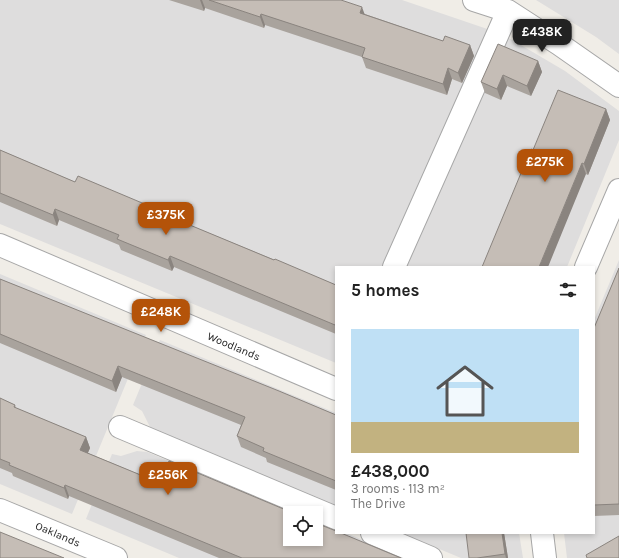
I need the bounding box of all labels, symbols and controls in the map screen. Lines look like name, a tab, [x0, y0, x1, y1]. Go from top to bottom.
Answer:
pin: £438K	[514, 19, 570, 53]
text: £438K	[522, 24, 562, 39]
pin: £275K	[517, 149, 573, 183]
text: £275K	[526, 154, 564, 169]
pin: £375K	[138, 202, 194, 236]
text: £375K	[147, 207, 185, 222]
icon: filters	[557, 279, 579, 301]
text: 5 homes	[351, 280, 420, 300]
pin: £248K	[133, 299, 189, 333]
text: £248K	[141, 304, 181, 319]
street label: Woodlands	[205, 330, 262, 363]
icon: home	[429, 355, 501, 427]
text: £438,000	[351, 461, 429, 481]
pin: £256K	[140, 462, 196, 496]
text: £256K	[148, 467, 188, 482]
text: 3 rooms · 113 m²	[351, 481, 445, 496]
text: The Drive	[351, 496, 405, 511]
map controls	[283, 506, 323, 546]
button: locate	[283, 506, 323, 546]
street label: Oaklands	[33, 519, 82, 550]

